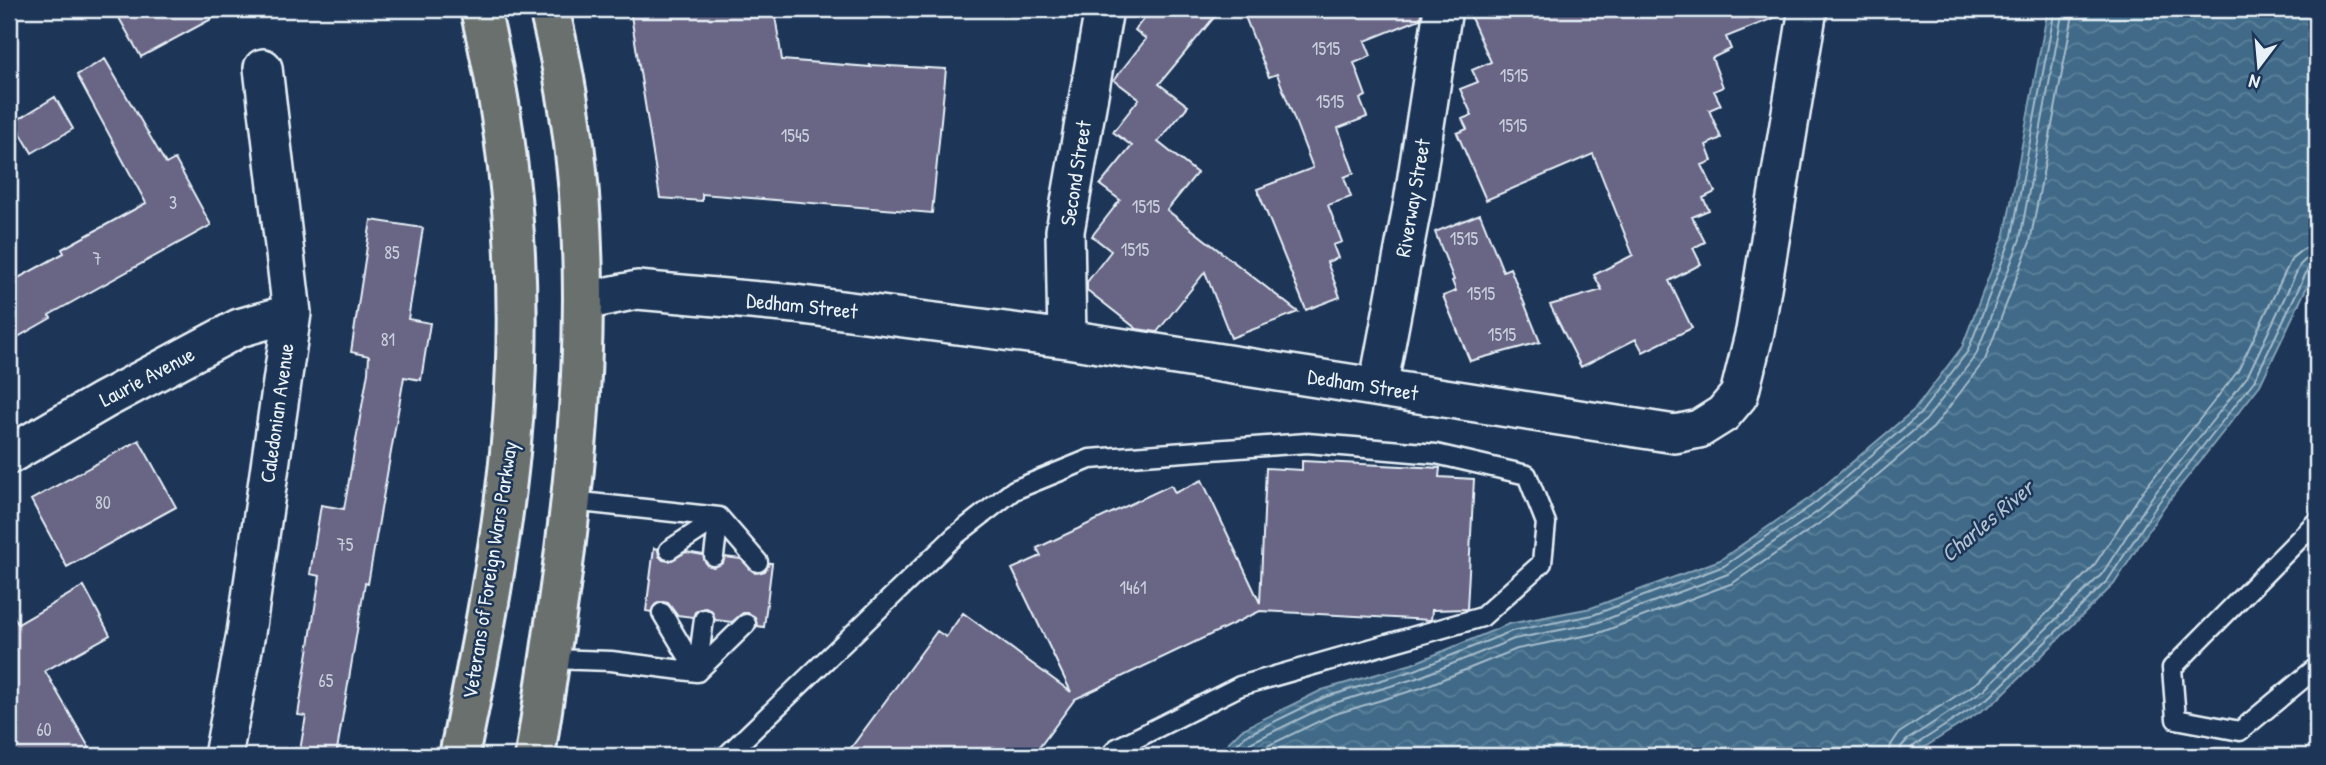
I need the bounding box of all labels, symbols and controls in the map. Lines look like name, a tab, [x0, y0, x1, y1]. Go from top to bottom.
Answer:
north arrow	[2224, 32, 2294, 102]
house number: 1515	[1312, 36, 1341, 61]
house number: 1515	[1500, 63, 1529, 88]
text: N	[2246, 68, 2263, 96]
house number: 1515	[1316, 89, 1345, 114]
house number: 1515	[1499, 113, 1528, 138]
street label: Second Street	[1053, 118, 1098, 228]
house number: 1545	[781, 123, 810, 148]
street label: Riverway Street	[1388, 136, 1437, 259]
house number: 3	[169, 190, 177, 215]
house number: 1515	[1132, 194, 1161, 219]
house number: 1515	[1450, 226, 1479, 251]
house number: 1515	[1121, 237, 1150, 262]
house number: 85	[384, 240, 400, 265]
house number: 7	[93, 246, 102, 271]
house number: 1515	[1467, 281, 1496, 306]
street label: Dedham Street	[745, 285, 860, 326]
house number: 1515	[1488, 322, 1517, 347]
house number: 81	[381, 327, 395, 352]
street label: Laurie Avenue	[94, 339, 199, 414]
street label: Caledonian Avenue	[252, 341, 301, 484]
street label: Dedham Street	[1306, 361, 1421, 408]
street label: Veterans of Foreign Wars Parkway	[455, 439, 524, 701]
water label: Charles River	[1934, 471, 2042, 569]
house number: 80	[95, 490, 111, 515]
house number: 75	[337, 532, 354, 557]
house number: 1461	[1120, 575, 1147, 600]
house number: 65	[319, 668, 334, 693]
house number: 60	[36, 717, 52, 742]

